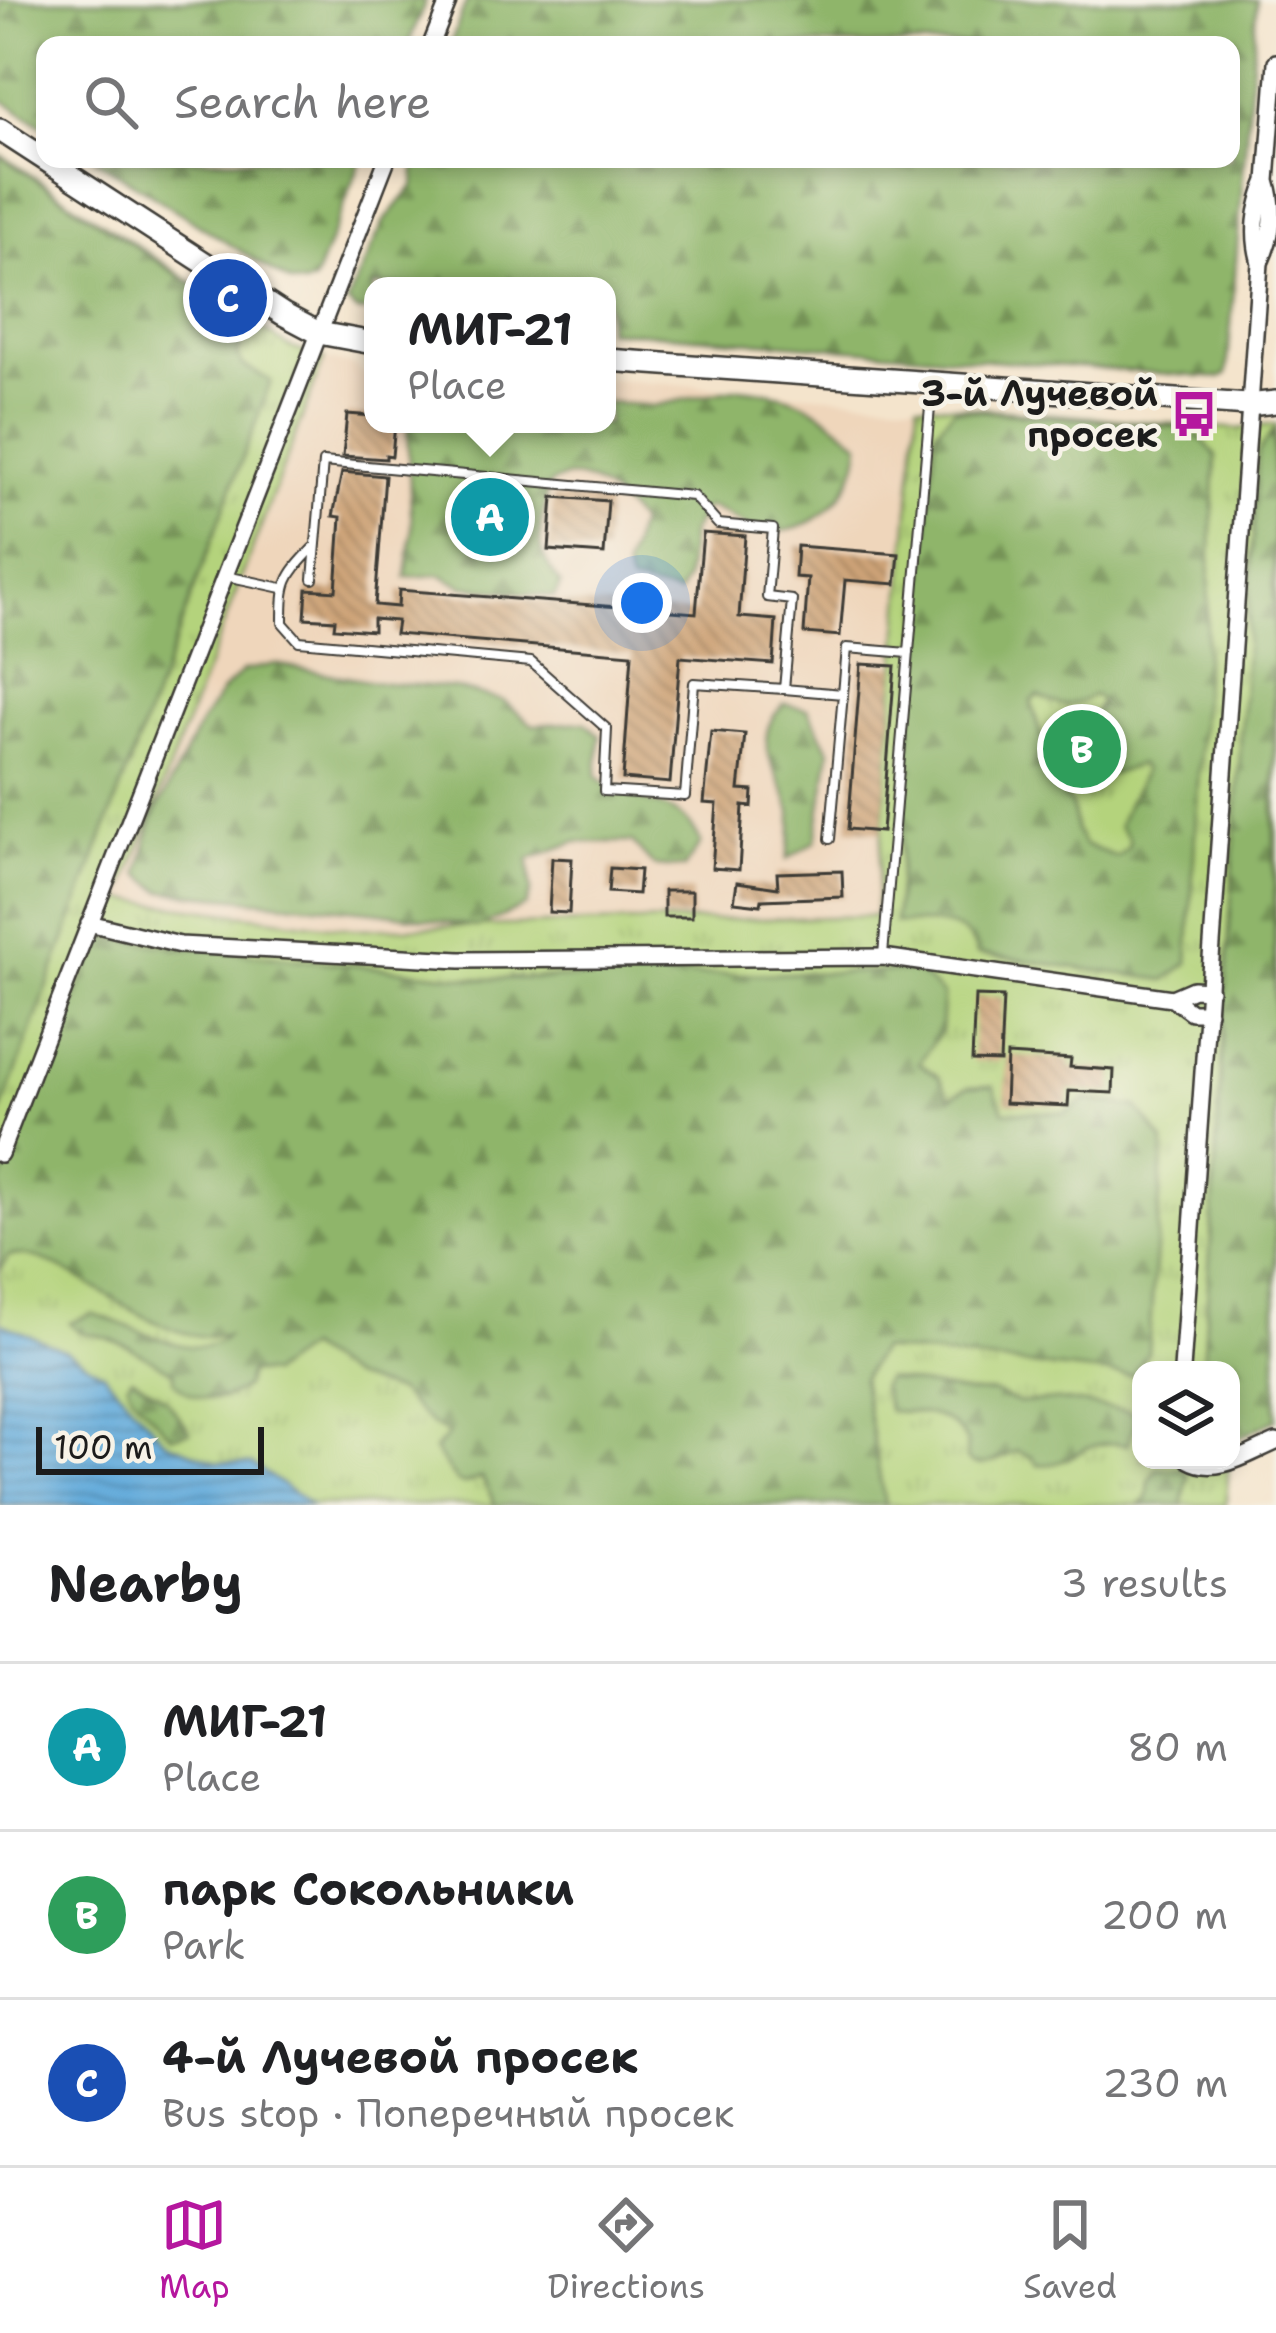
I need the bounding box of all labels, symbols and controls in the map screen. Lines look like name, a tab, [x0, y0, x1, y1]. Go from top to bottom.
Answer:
search box	[36, 36, 1240, 168]
icon: search	[78, 69, 144, 135]
text: Search here	[174, 72, 431, 132]
pin: C	[189, 253, 267, 343]
popup	[364, 277, 616, 433]
text: МИГ-21	[407, 299, 573, 359]
text: Place	[407, 359, 507, 411]
place label: 3-й Лучевой просек	[921, 369, 1158, 459]
bus stop icon: 3-й Лучевой просек	[1169, 389, 1219, 439]
pin: A	[451, 472, 529, 562]
your location	[612, 573, 672, 633]
pin: B	[1043, 704, 1121, 794]
map controls	[1132, 1361, 1240, 1469]
button: layers	[1132, 1361, 1240, 1469]
scale bar	[36, 1421, 264, 1474]
text: 100 m	[54, 1425, 153, 1470]
text: Nearby	[48, 1549, 243, 1617]
text: 3 results	[1061, 1557, 1228, 1609]
text: МИГ-21	[162, 1691, 327, 1751]
text: A	[72, 1721, 102, 1773]
text: 80 m	[1127, 1721, 1228, 1773]
text: Place	[162, 1751, 261, 1803]
text: парк Сокольники	[162, 1859, 574, 1919]
text: B	[75, 1889, 99, 1941]
text: 200 m	[1101, 1889, 1228, 1941]
text: Park	[162, 1919, 246, 1971]
text: 4-й Лучевой просек	[162, 2027, 639, 2087]
text: C	[75, 2057, 99, 2109]
text: 230 m	[1102, 2057, 1228, 2109]
text: Bus stop · Поперечный просек	[162, 2087, 734, 2139]
tab: Map	[159, 2192, 230, 2309]
tab: Directions	[548, 2192, 705, 2309]
tab: Saved	[1023, 2192, 1117, 2309]

